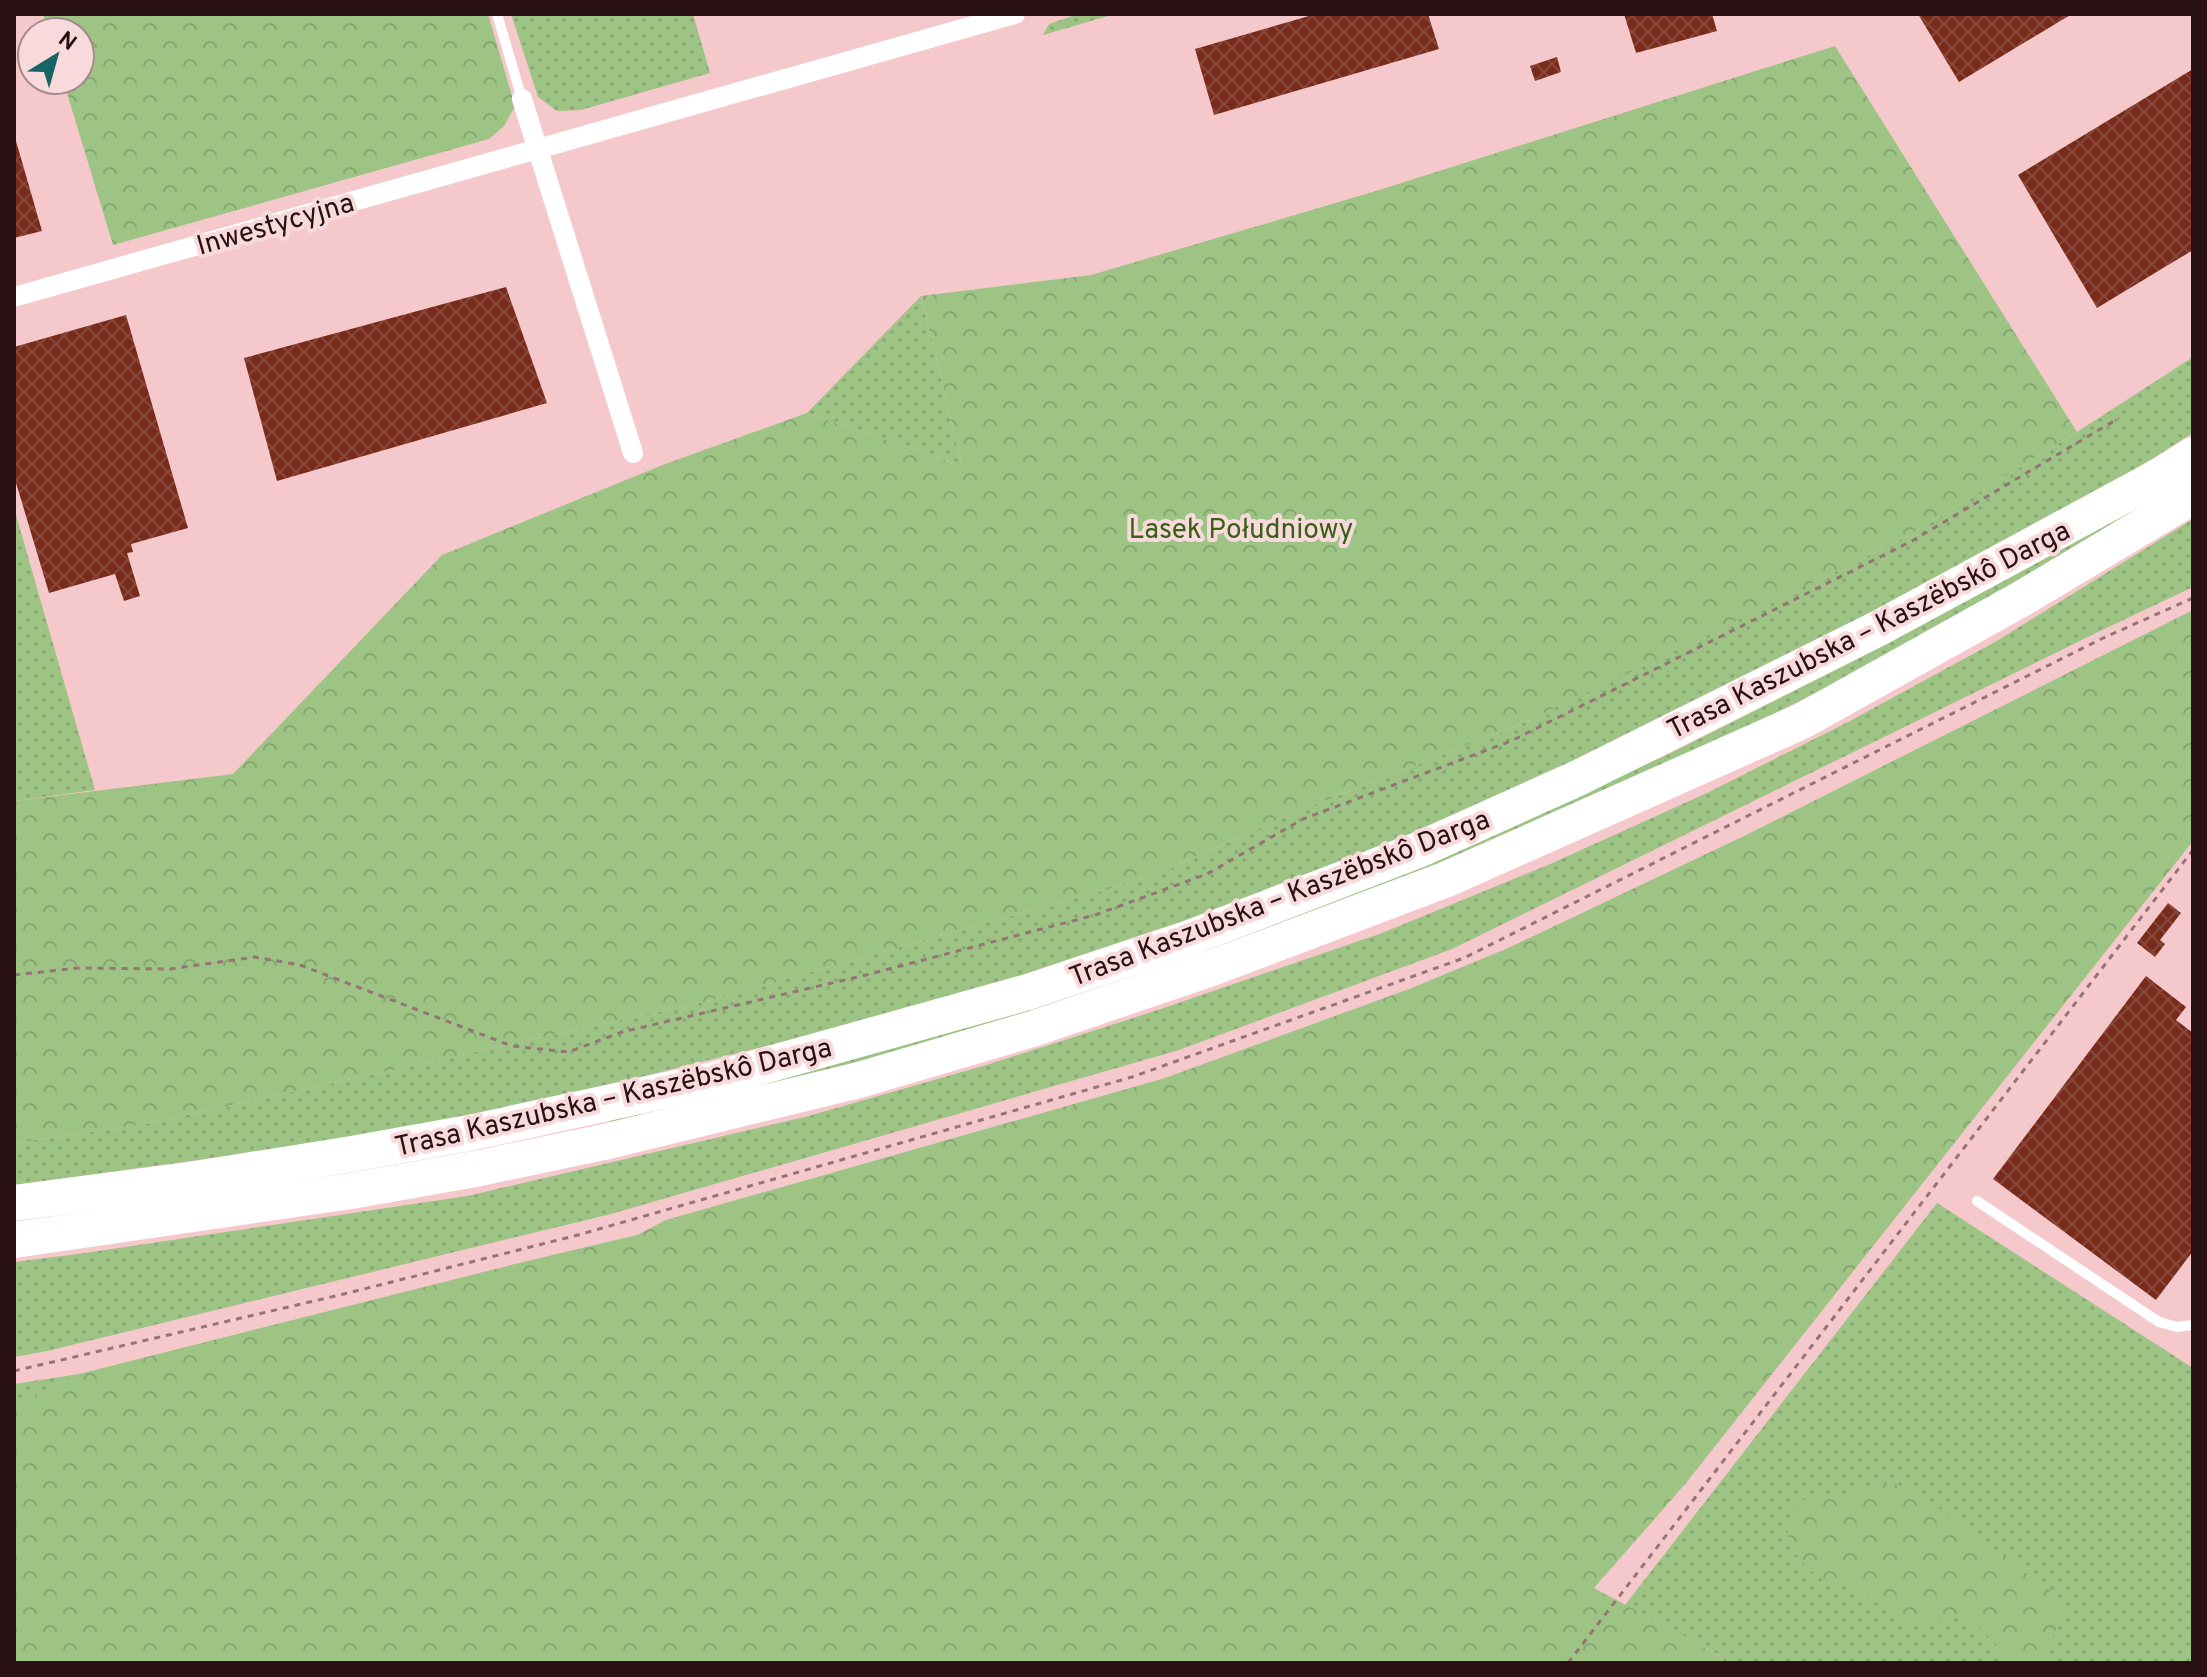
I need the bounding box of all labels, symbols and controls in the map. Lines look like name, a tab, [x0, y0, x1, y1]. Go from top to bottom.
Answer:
north arrow	[16, 16, 96, 96]
text: N	[52, 26, 81, 58]
street label: Inwestycyjna	[193, 186, 359, 266]
park label: Lasek Południowy	[1129, 513, 1353, 549]
street label: Trasa Kaszubska – Kaszëbskô Darga	[1662, 514, 2077, 749]
street label: Trasa Kaszubska – Kaszëbskô Darga	[1065, 803, 1495, 997]
street label: Trasa Kaszubska – Kaszëbskô Darga	[392, 1031, 836, 1167]

